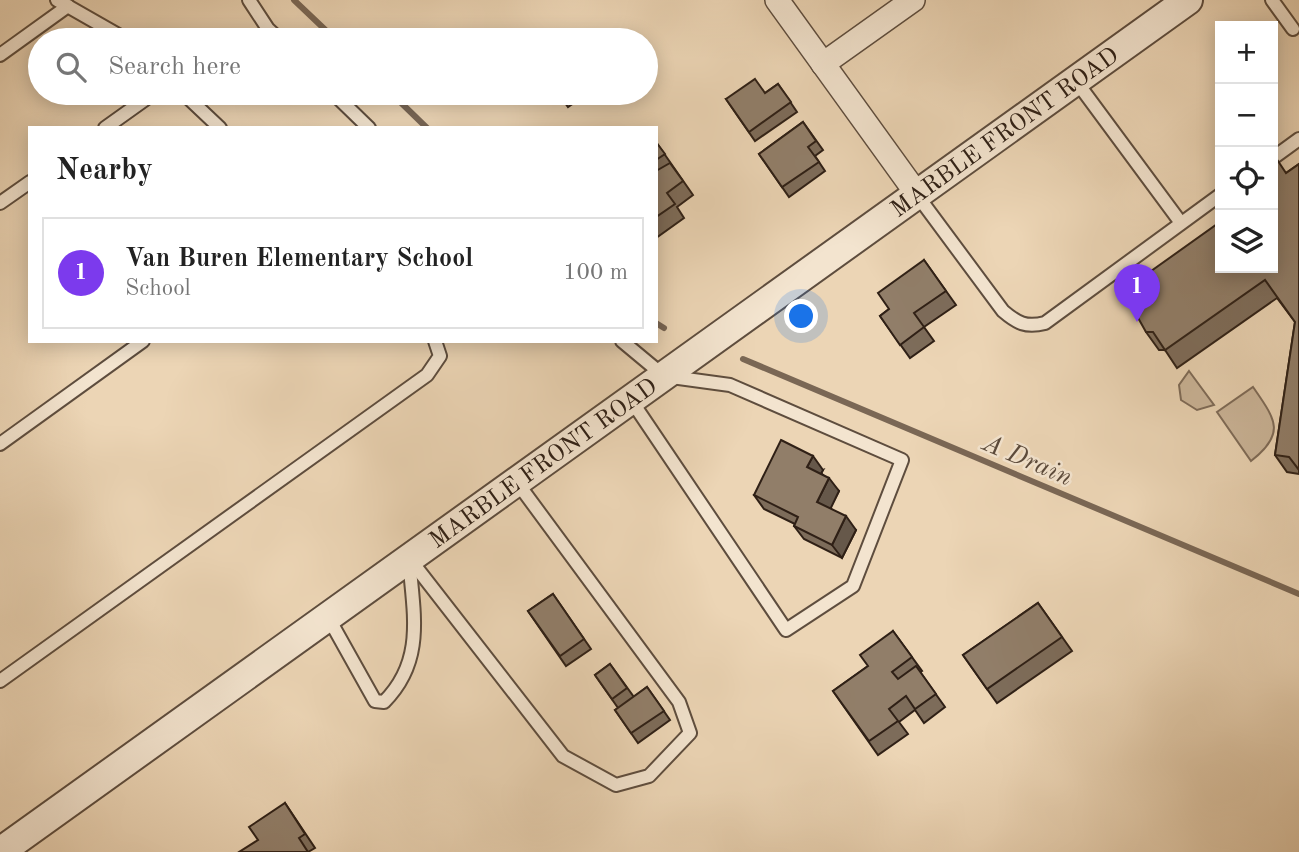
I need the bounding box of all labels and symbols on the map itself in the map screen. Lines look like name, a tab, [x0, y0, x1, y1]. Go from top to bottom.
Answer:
street label: MARBLE FRONT ROAD	[887, 44, 1124, 223]
pin: 1	[1114, 264, 1160, 322]
your location	[784, 299, 818, 333]
street label: MARBLE FRONT ROAD	[426, 375, 662, 554]
water label: A Drain	[977, 430, 1076, 491]

